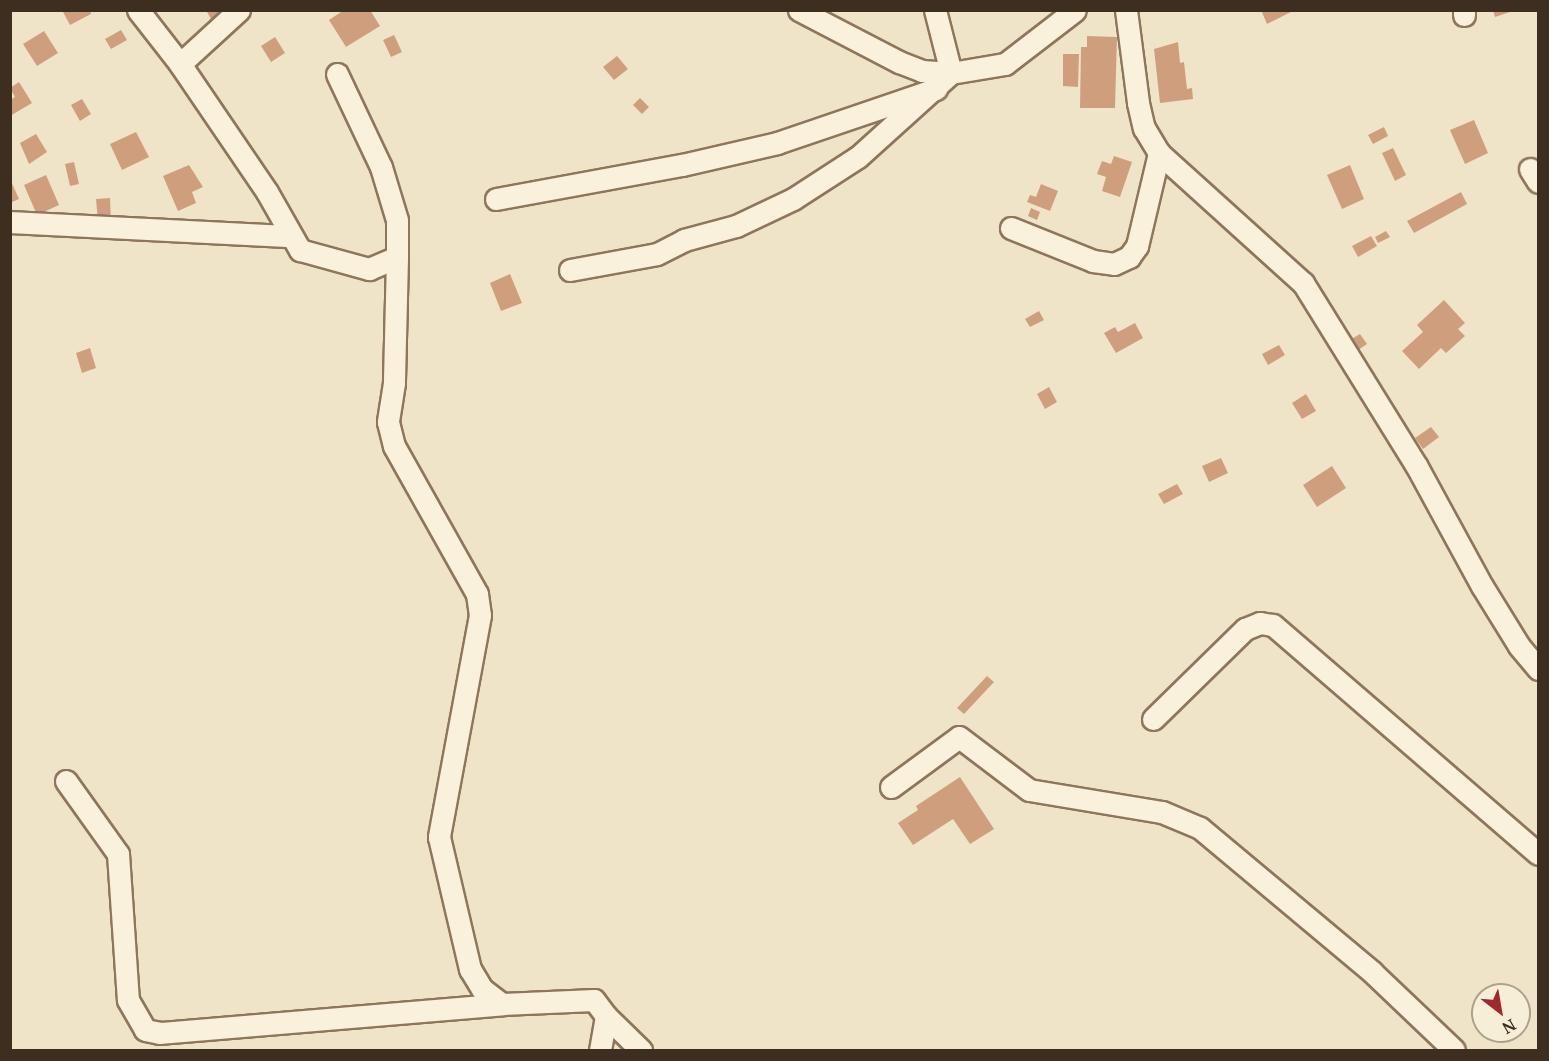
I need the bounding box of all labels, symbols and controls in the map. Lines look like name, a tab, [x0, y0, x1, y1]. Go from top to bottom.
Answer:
north arrow	[1471, 983, 1531, 1043]
text: N	[1498, 1014, 1520, 1039]

